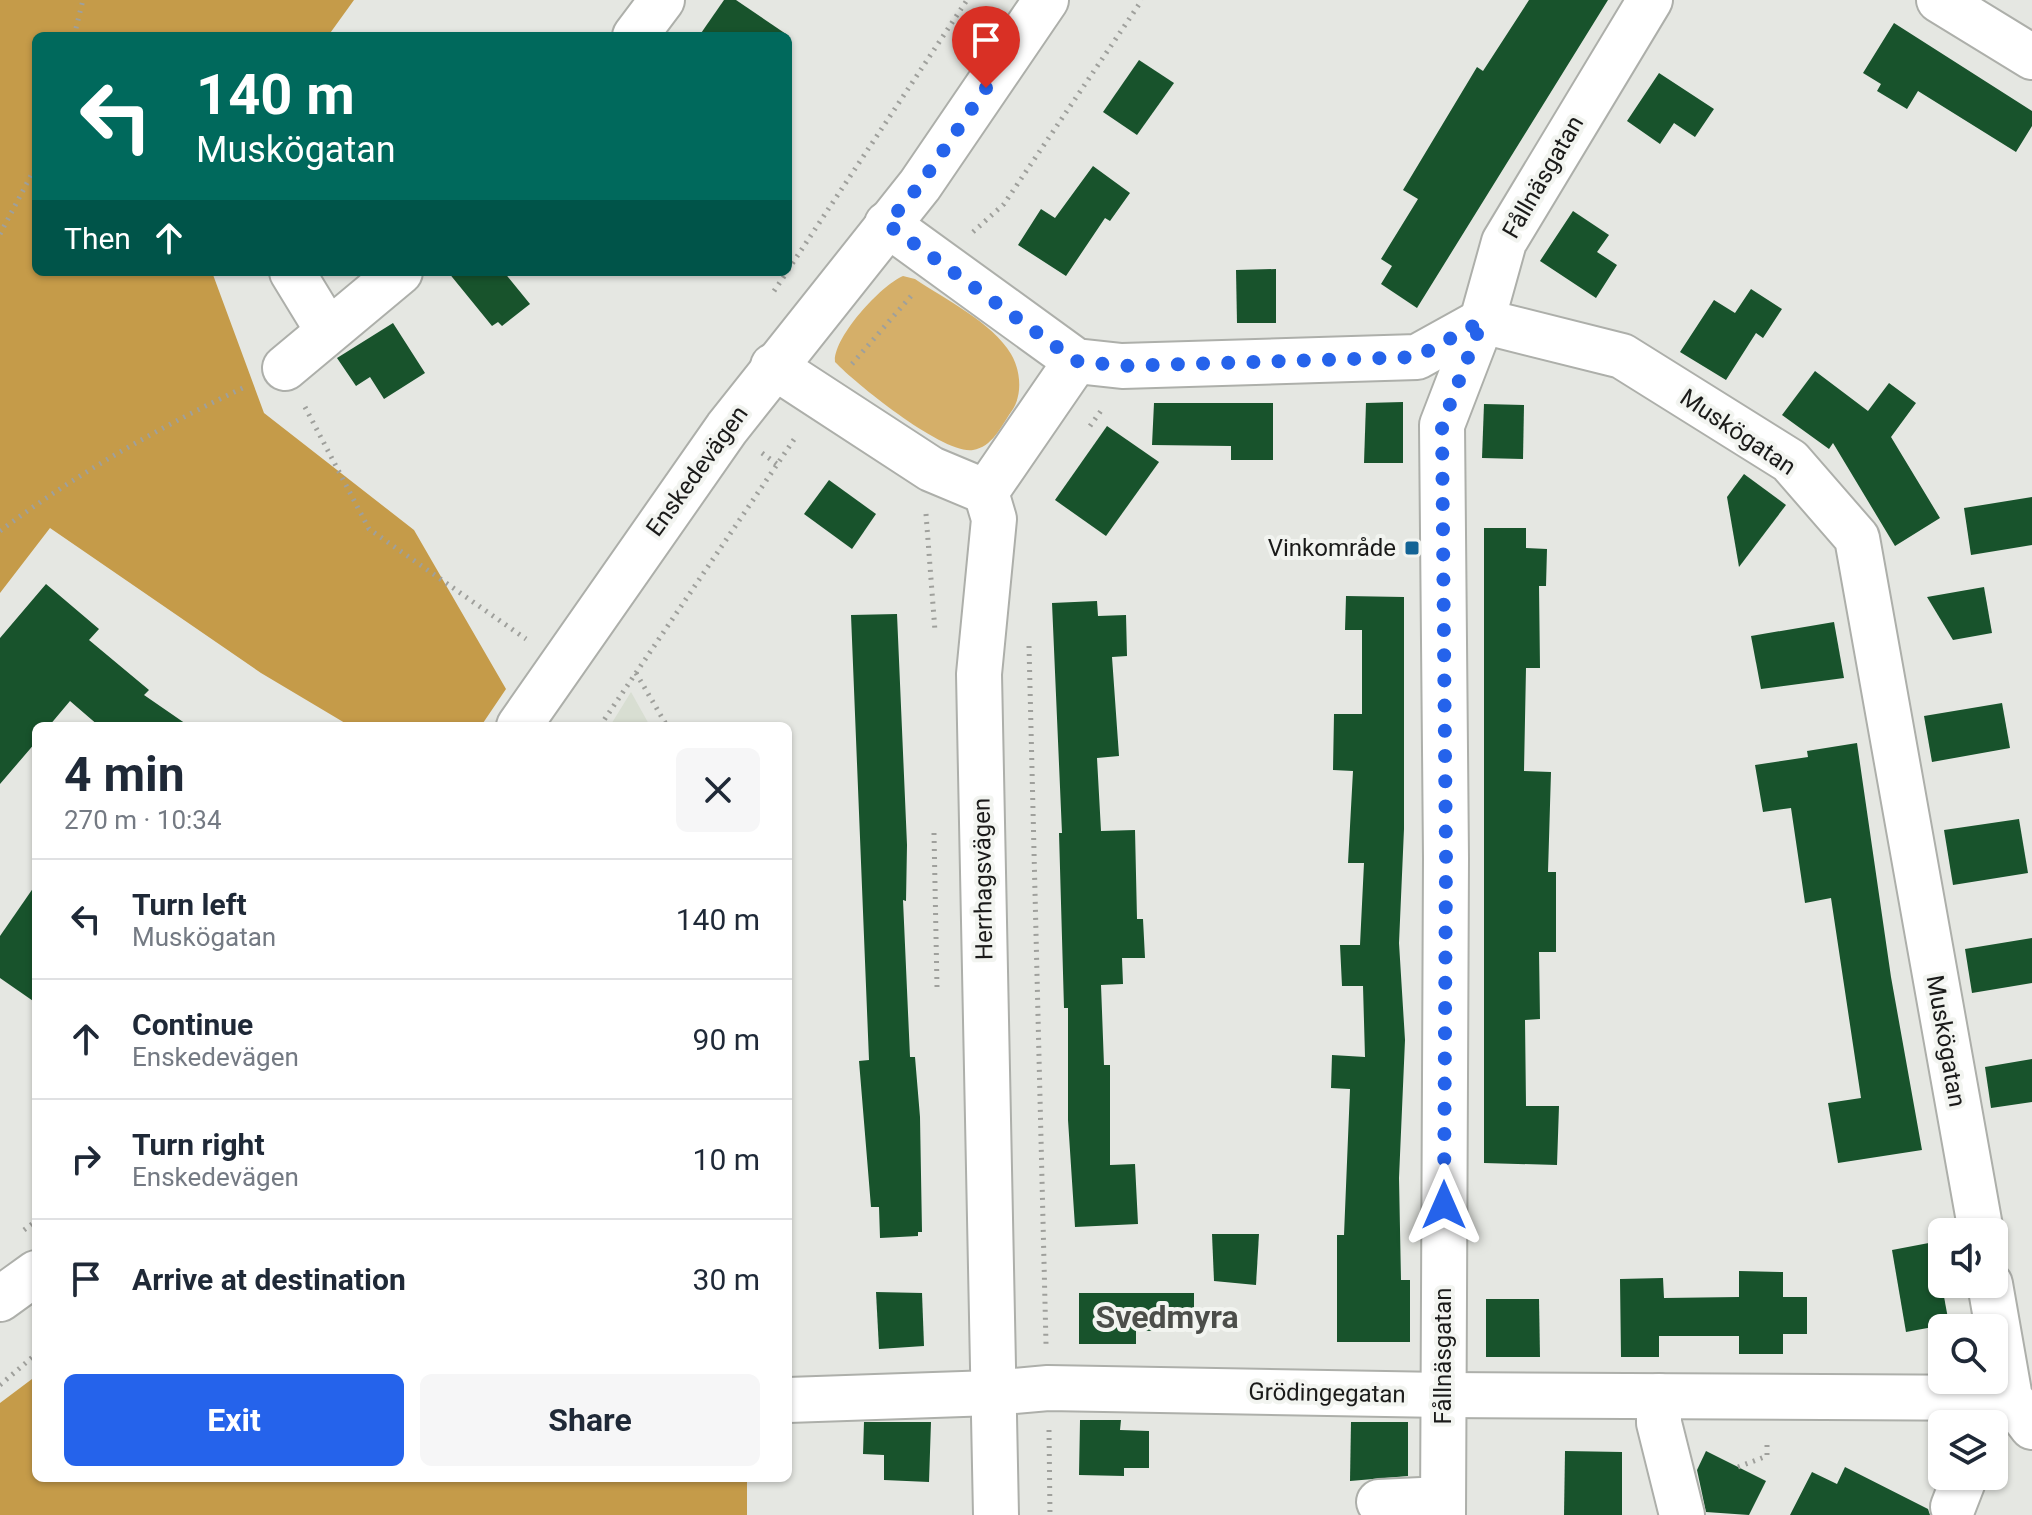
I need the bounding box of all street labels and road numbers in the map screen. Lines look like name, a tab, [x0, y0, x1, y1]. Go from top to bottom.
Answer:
street label: Fållnäsgatan	[1497, 111, 1589, 243]
street label: Muskögatan	[1675, 383, 1801, 481]
street label: Enskedevägen	[640, 400, 754, 542]
street label: Herrhagsvägen	[968, 798, 998, 960]
street label: Muskögatan	[1921, 973, 1971, 1109]
street label: Fållnäsgatan	[1429, 1288, 1457, 1424]
street label: Grödingegatan	[1248, 1378, 1406, 1408]

